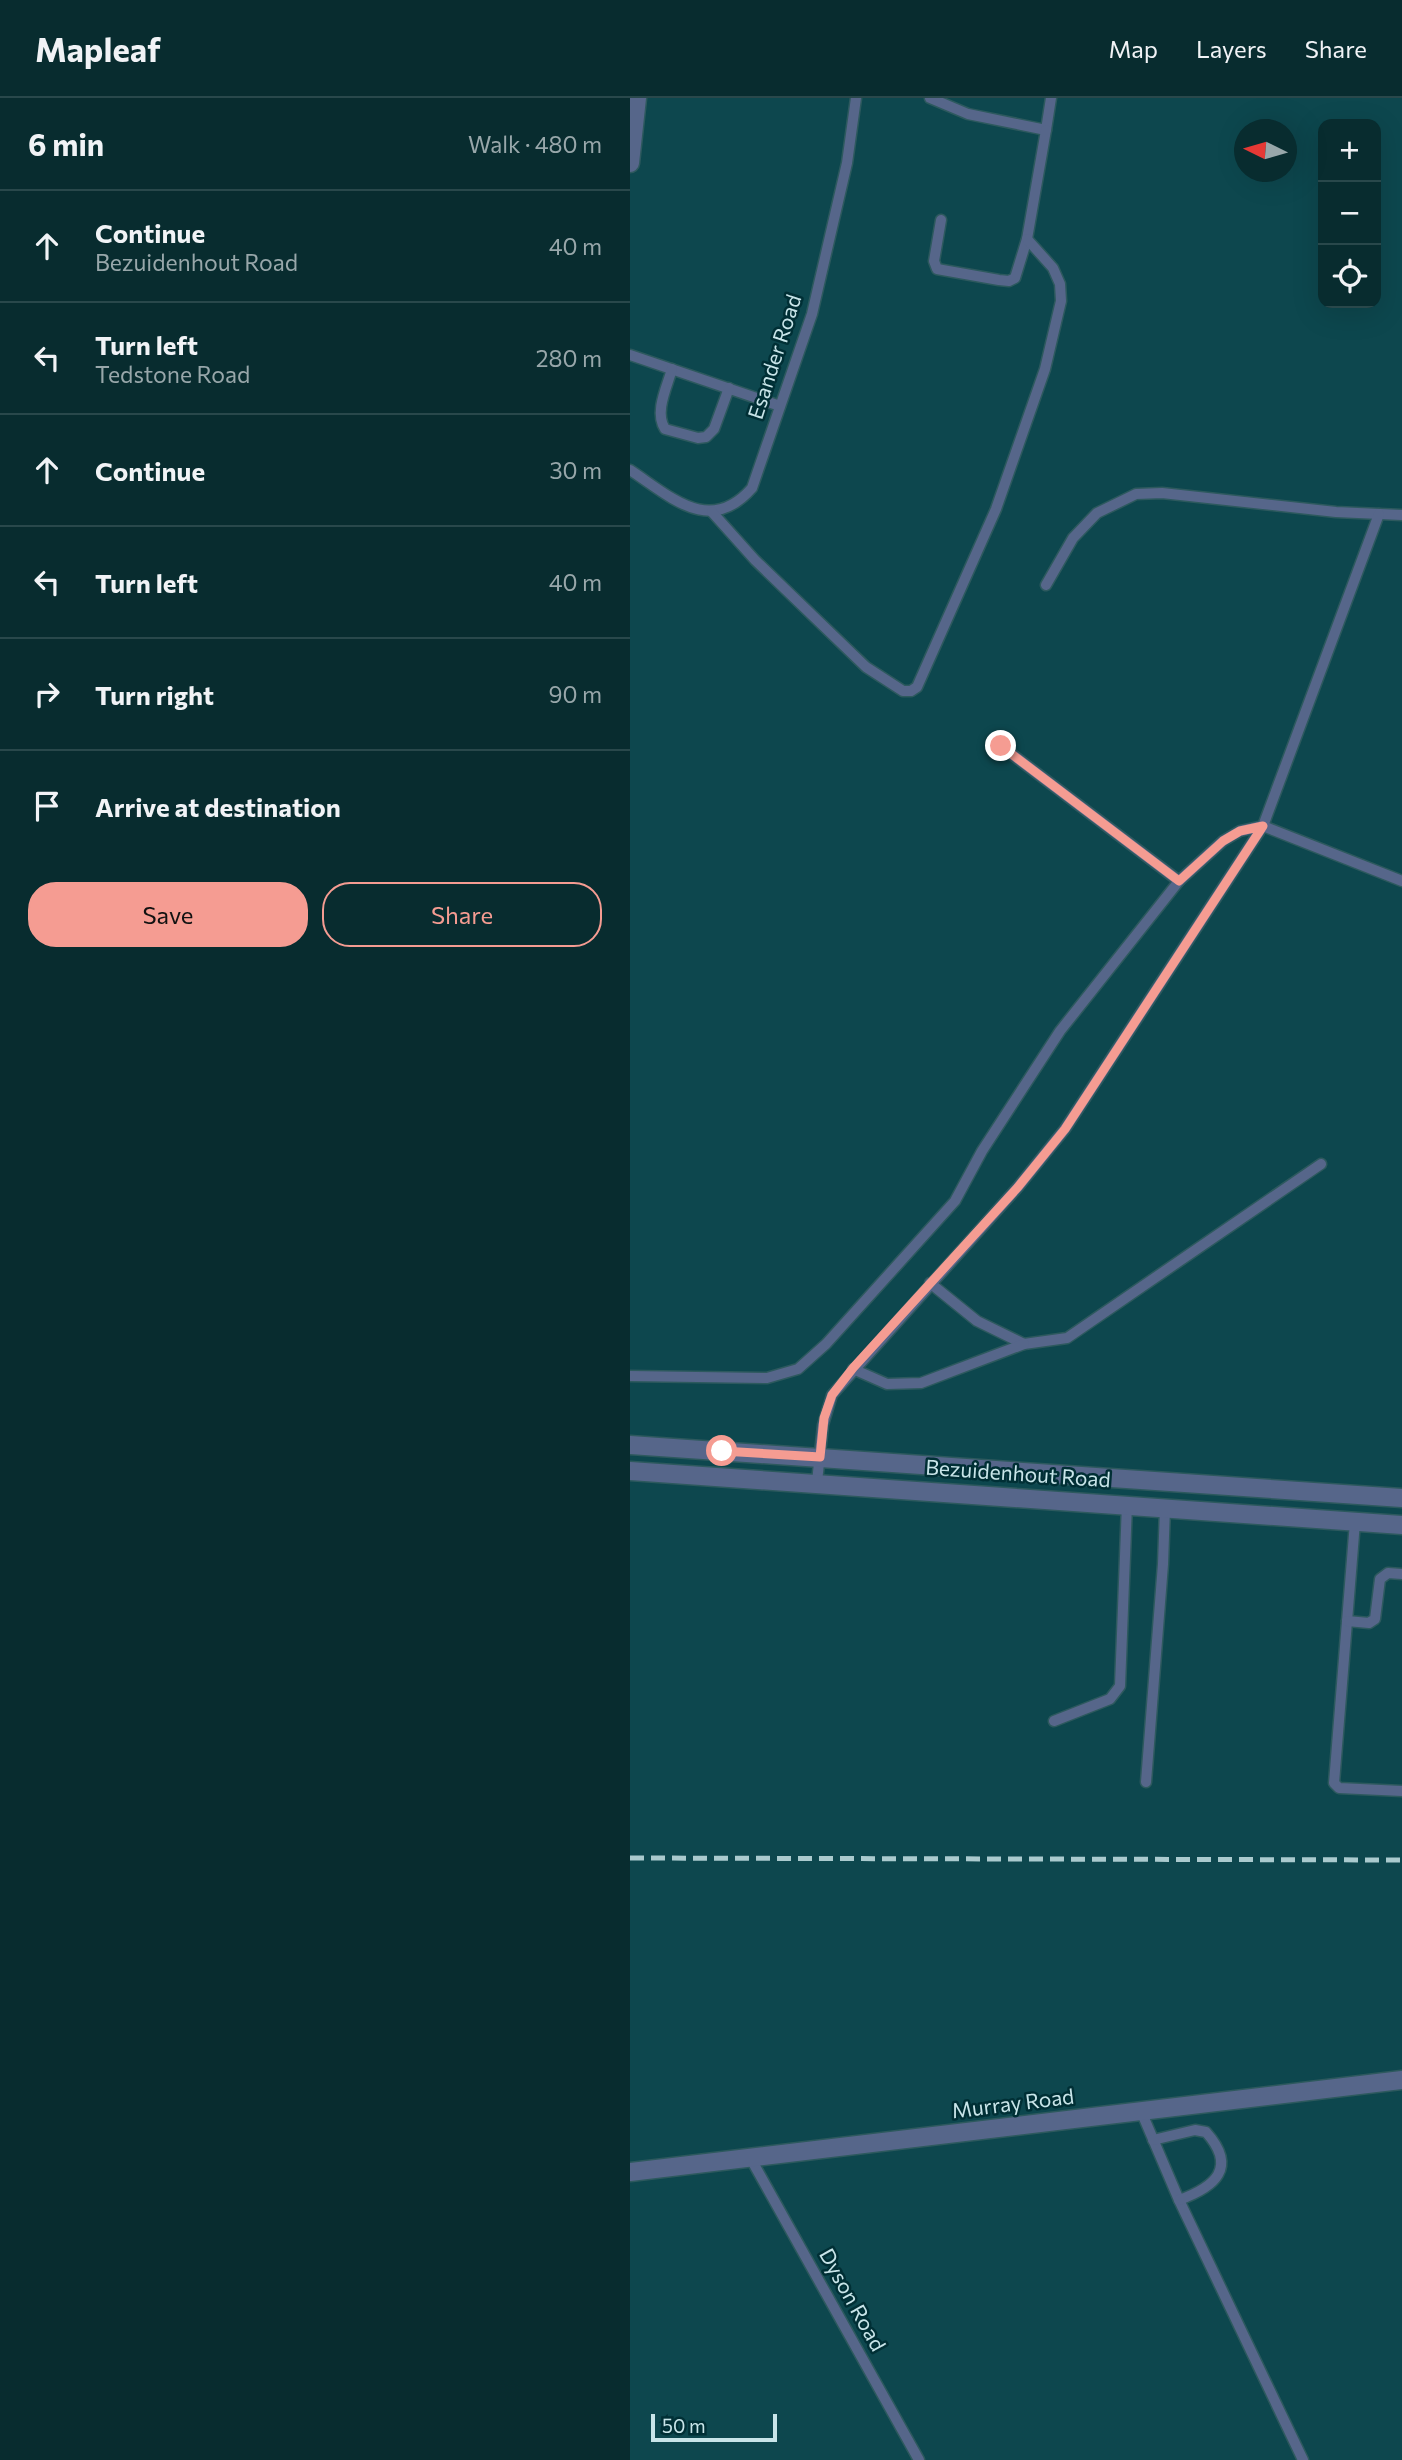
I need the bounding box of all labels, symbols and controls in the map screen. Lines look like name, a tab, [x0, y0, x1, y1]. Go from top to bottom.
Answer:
text: Mapleaf	[35, 28, 161, 69]
text: Map	[1109, 34, 1158, 63]
text: Layers	[1196, 34, 1267, 63]
text: Share	[1305, 34, 1367, 63]
north arrow	[1234, 119, 1297, 182]
map controls	[1318, 119, 1381, 308]
button: +	[1318, 119, 1381, 182]
text: 6 min	[28, 125, 104, 162]
text: Walk · 480 m	[468, 130, 602, 158]
button: −	[1318, 182, 1381, 245]
text: Continue	[95, 217, 205, 248]
icon: ahead	[28, 227, 66, 265]
text: 40 m	[549, 232, 602, 260]
button: locate	[1318, 245, 1381, 308]
text: Bezuidenhout Road	[95, 248, 298, 276]
street label: Esander Road	[742, 291, 805, 422]
text: Turn left	[95, 329, 198, 360]
icon: left	[28, 339, 66, 377]
text: 280 m	[536, 344, 602, 372]
text: Tedstone Road	[95, 360, 250, 388]
icon: ahead	[28, 451, 66, 489]
text: Continue	[95, 455, 205, 486]
text: 30 m	[549, 456, 602, 484]
icon: left	[28, 563, 66, 601]
text: Turn left	[95, 567, 198, 598]
text: 40 m	[549, 568, 602, 596]
icon: right	[28, 675, 66, 713]
text: Turn right	[95, 679, 214, 710]
text: 90 m	[549, 680, 602, 708]
route end	[985, 730, 1016, 761]
icon: arrive	[28, 787, 66, 825]
text: Arrive at destination	[95, 791, 341, 822]
button: Save	[28, 882, 308, 947]
button: Share	[322, 882, 602, 947]
route start	[706, 1435, 737, 1466]
street label: Bezuidenhout Road	[925, 1454, 1111, 1491]
street label: Murray Road	[950, 2083, 1075, 2122]
street label: Dyson Road	[815, 2244, 892, 2355]
scale bar	[651, 2411, 777, 2443]
text: 50 m	[662, 2414, 706, 2437]

